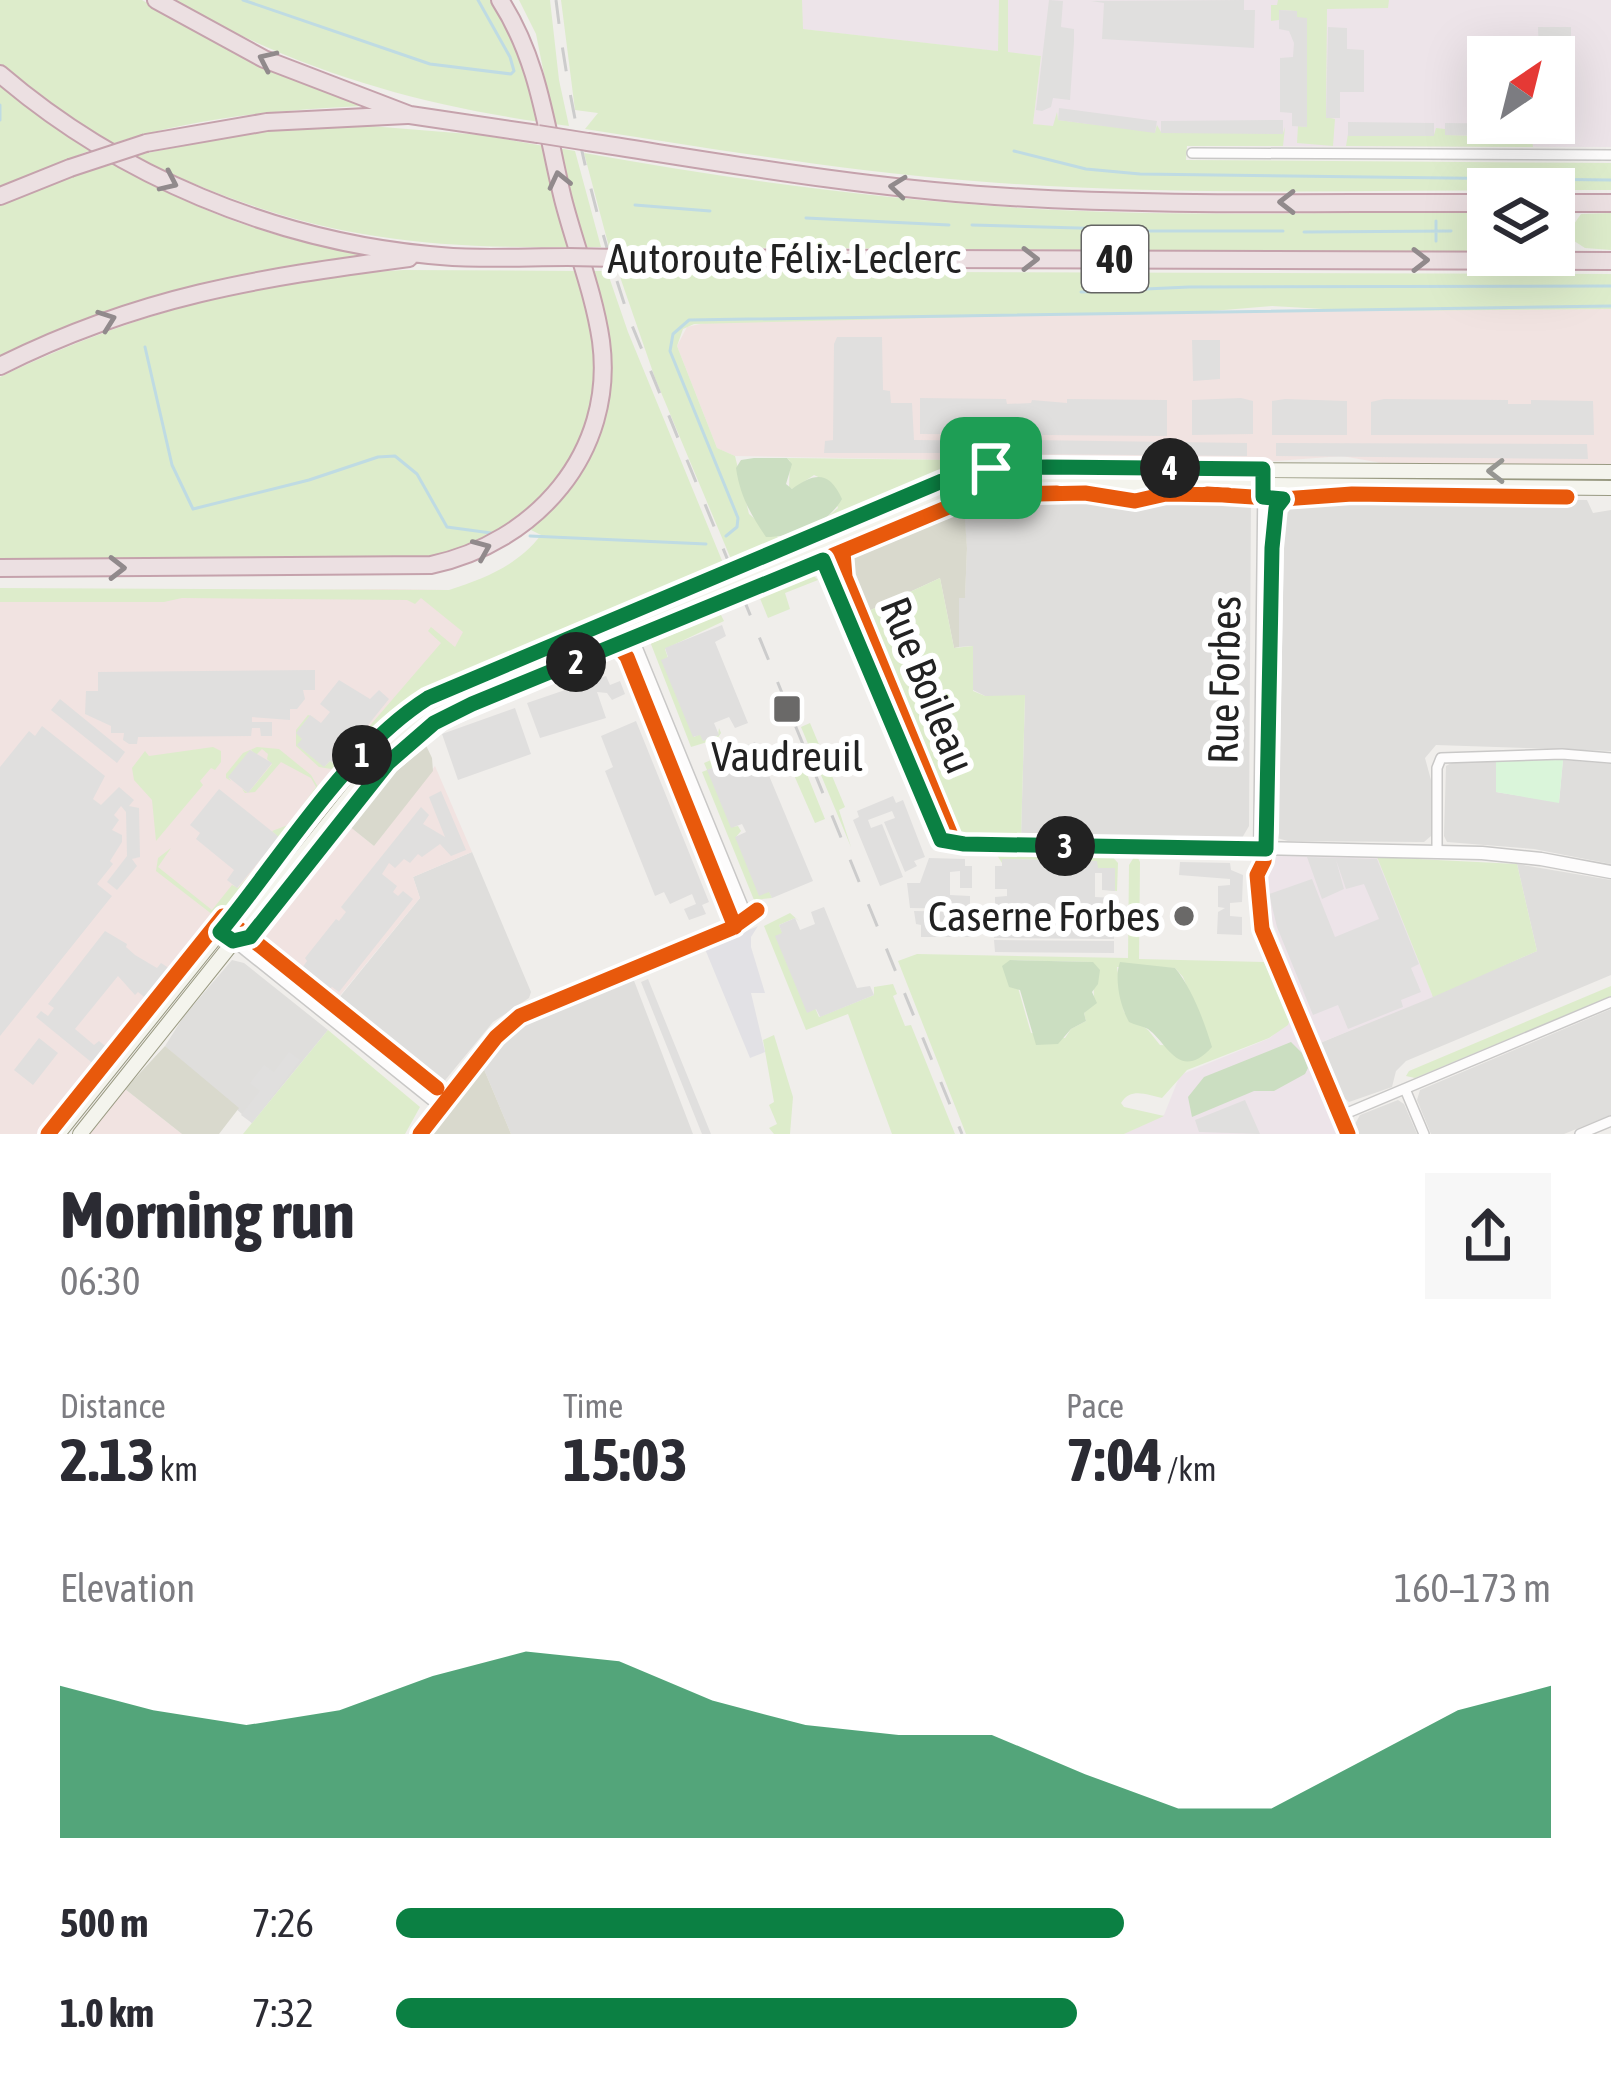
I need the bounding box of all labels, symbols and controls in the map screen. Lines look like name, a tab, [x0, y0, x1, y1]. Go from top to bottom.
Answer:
north arrow	[1467, 36, 1575, 144]
map controls	[1467, 36, 1575, 276]
one-way arrow	[258, 51, 279, 75]
one-way arrow	[157, 168, 178, 191]
button: layers	[1467, 168, 1575, 276]
one-way arrow	[547, 170, 572, 190]
one-way arrow	[888, 175, 907, 201]
one-way arrow	[1277, 189, 1295, 215]
road number: 40	[1082, 226, 1148, 292]
street label: Autoroute Félix-Leclerc	[608, 234, 961, 282]
one-way arrow	[1022, 246, 1040, 272]
one-way arrow	[1411, 247, 1430, 273]
one-way arrow	[96, 310, 117, 334]
pin	[940, 417, 1042, 519]
icon: arrive	[958, 435, 1024, 501]
pin: 4	[1140, 438, 1200, 498]
text: 4	[1162, 449, 1178, 487]
one-way arrow	[1486, 458, 1504, 484]
one-way arrow	[470, 539, 491, 563]
one-way arrow	[109, 555, 127, 581]
street label: Rue Boileau	[871, 590, 985, 780]
street label: Rue Forbes	[1199, 596, 1249, 764]
pin: 2	[546, 632, 606, 692]
text: 2	[568, 643, 584, 681]
marker: Vaudreuil	[771, 693, 803, 725]
pin: 1	[332, 725, 392, 785]
place label: Vaudreuil	[711, 732, 863, 780]
text: 1	[354, 736, 370, 774]
pin: 3	[1035, 816, 1095, 876]
text: 3	[1057, 827, 1073, 865]
place label: Caserne Forbes	[928, 892, 1160, 940]
marker: Caserne Forbes	[1171, 903, 1197, 929]
button: share	[1425, 1173, 1551, 1299]
text: Morning run	[60, 1176, 355, 1252]
text: 06:30	[60, 1259, 140, 1303]
text: Distance	[60, 1387, 166, 1425]
text: Time	[563, 1387, 623, 1425]
text: Pace	[1066, 1387, 1124, 1425]
text: 2.13	[60, 1425, 155, 1494]
text: 15:03	[563, 1425, 688, 1494]
text: 7:04	[1066, 1425, 1162, 1494]
text: km	[155, 1450, 198, 1488]
text: /km	[1162, 1450, 1216, 1488]
text: Elevation	[60, 1566, 195, 1610]
text: 160–173 m	[1394, 1566, 1551, 1610]
text: 500 m	[60, 1901, 148, 1945]
text: 7:26	[252, 1901, 314, 1945]
text: 1.0 km	[60, 1991, 154, 2035]
text: 7:32	[252, 1991, 314, 2035]

